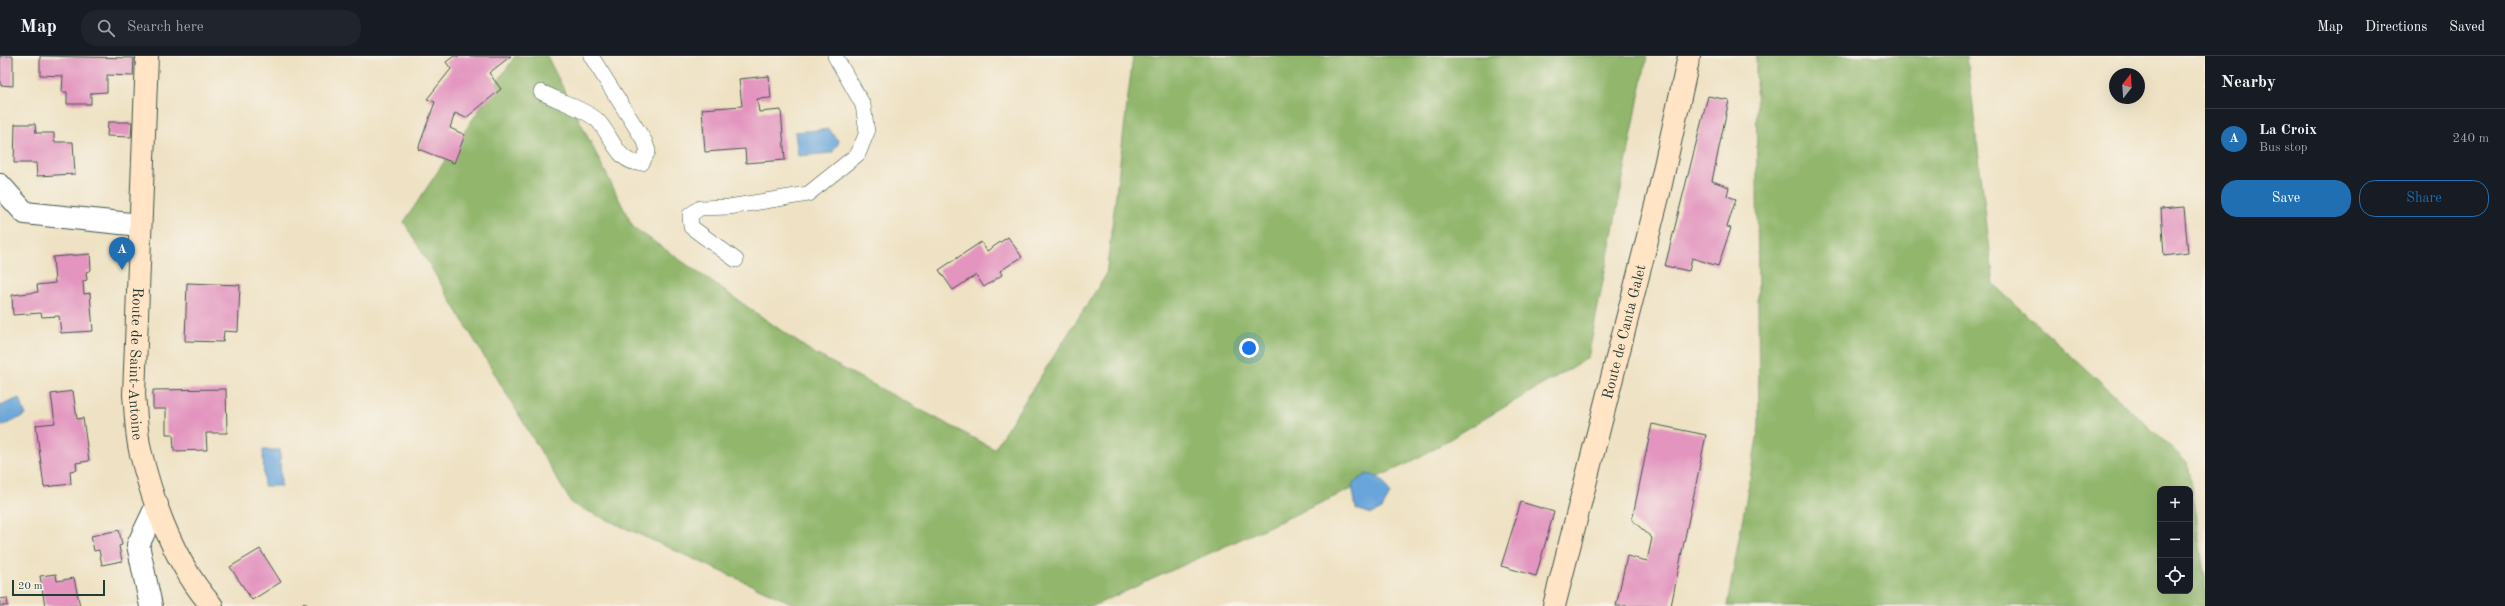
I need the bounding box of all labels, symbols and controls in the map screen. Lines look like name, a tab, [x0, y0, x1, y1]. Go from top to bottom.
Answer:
search box	[81, 10, 361, 46]
icon: search	[95, 17, 117, 39]
text: Map	[20, 18, 57, 37]
text: Search here	[127, 20, 204, 35]
text: Map	[2317, 20, 2343, 34]
text: Directions	[2365, 20, 2427, 34]
text: Saved	[2449, 20, 2485, 34]
north arrow	[2109, 68, 2145, 104]
text: Nearby	[2221, 74, 2276, 91]
text: La Croix	[2259, 123, 2317, 138]
text: A	[2229, 132, 2239, 145]
text: 240 m	[2452, 132, 2489, 145]
text: Bus stop	[2259, 141, 2308, 154]
button: Save	[2221, 180, 2351, 217]
button: Share	[2359, 180, 2489, 217]
pin: A	[109, 237, 135, 270]
street label: Route de Canta Galet	[1601, 263, 1650, 401]
street label: Route de Saint-Antoine	[125, 287, 144, 441]
your location	[1239, 338, 1259, 358]
map controls	[2157, 486, 2193, 594]
button: +	[2157, 486, 2193, 522]
button: −	[2157, 522, 2193, 558]
button: locate	[2157, 558, 2193, 594]
scale bar	[12, 578, 105, 597]
text: 20 m	[18, 581, 43, 592]

